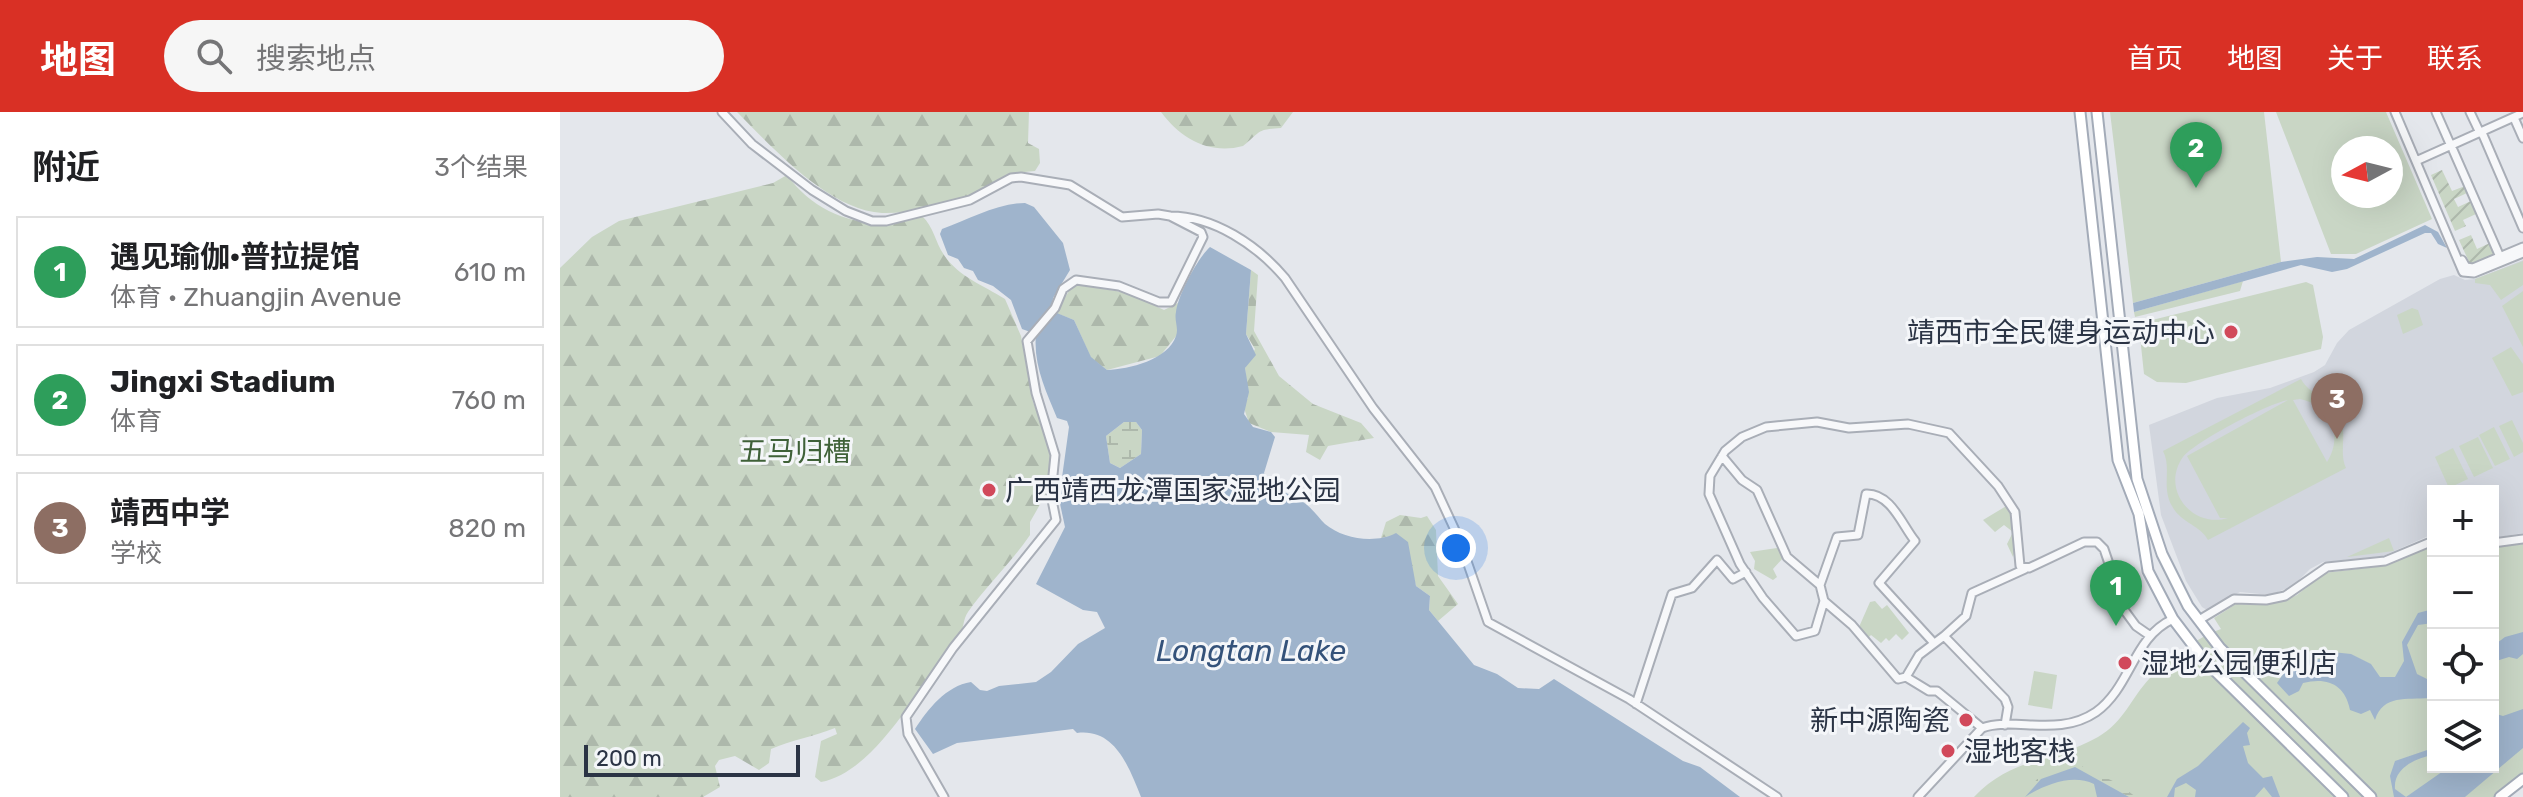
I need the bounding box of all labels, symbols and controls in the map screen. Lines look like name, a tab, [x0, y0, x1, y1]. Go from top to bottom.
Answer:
search box	[164, 20, 724, 92]
icon: search	[192, 34, 236, 78]
text: 地图	[40, 37, 116, 83]
text: 搜索地点	[256, 41, 376, 77]
text: 首页	[2127, 42, 2183, 75]
text: 地图	[2227, 42, 2283, 75]
text: 关于	[2327, 42, 2383, 75]
text: 联系	[2427, 42, 2483, 75]
pin: 2	[2170, 122, 2222, 188]
north arrow	[2331, 136, 2403, 208]
text: 附近	[32, 147, 100, 188]
text: 3个结果	[434, 152, 528, 183]
text: 遇见瑜伽·普拉提馆	[110, 239, 360, 275]
text: 1	[54, 257, 66, 288]
text: 610 m	[454, 257, 526, 288]
text: 体育 · Zhuangjin Avenue	[110, 282, 402, 313]
place label: 靖西市全民健身运动中心	[1907, 316, 2215, 349]
marker: 靖西市全民健身运动中心	[2222, 323, 2240, 341]
text: Jingxi Stadium	[110, 364, 335, 400]
pin: 3	[2311, 373, 2363, 439]
text: 2	[52, 385, 68, 416]
text: 760 m	[452, 385, 526, 416]
text: 体育	[110, 406, 162, 437]
park label: 五马归槽	[739, 435, 851, 468]
place label: 广西靖西龙潭国家湿地公园	[1005, 474, 1341, 507]
marker: 广西靖西龙潭国家湿地公园	[980, 481, 998, 499]
map controls	[2427, 485, 2499, 773]
button: +	[2427, 485, 2499, 557]
text: 靖西中学	[110, 495, 230, 531]
text: 3	[51, 513, 69, 544]
text: 820 m	[448, 513, 526, 544]
your location	[1436, 528, 1476, 568]
text: 学校	[110, 538, 162, 569]
button: −	[2427, 557, 2499, 629]
pin: 1	[2090, 560, 2142, 626]
button: locate	[2427, 629, 2499, 701]
water label: Longtan Lake	[1156, 633, 1346, 669]
place label: 湿地公园便利店	[2141, 647, 2337, 680]
marker: 湿地公园便利店	[2116, 654, 2134, 672]
button: layers	[2427, 701, 2499, 773]
place label: 新中源陶瓷	[1810, 704, 1950, 737]
marker: 新中源陶瓷	[1957, 711, 1975, 729]
place label: 湿地客栈	[1964, 735, 2076, 768]
scale bar	[584, 741, 800, 777]
marker: 湿地客栈	[1939, 742, 1957, 760]
text: 200 m	[596, 745, 662, 772]

